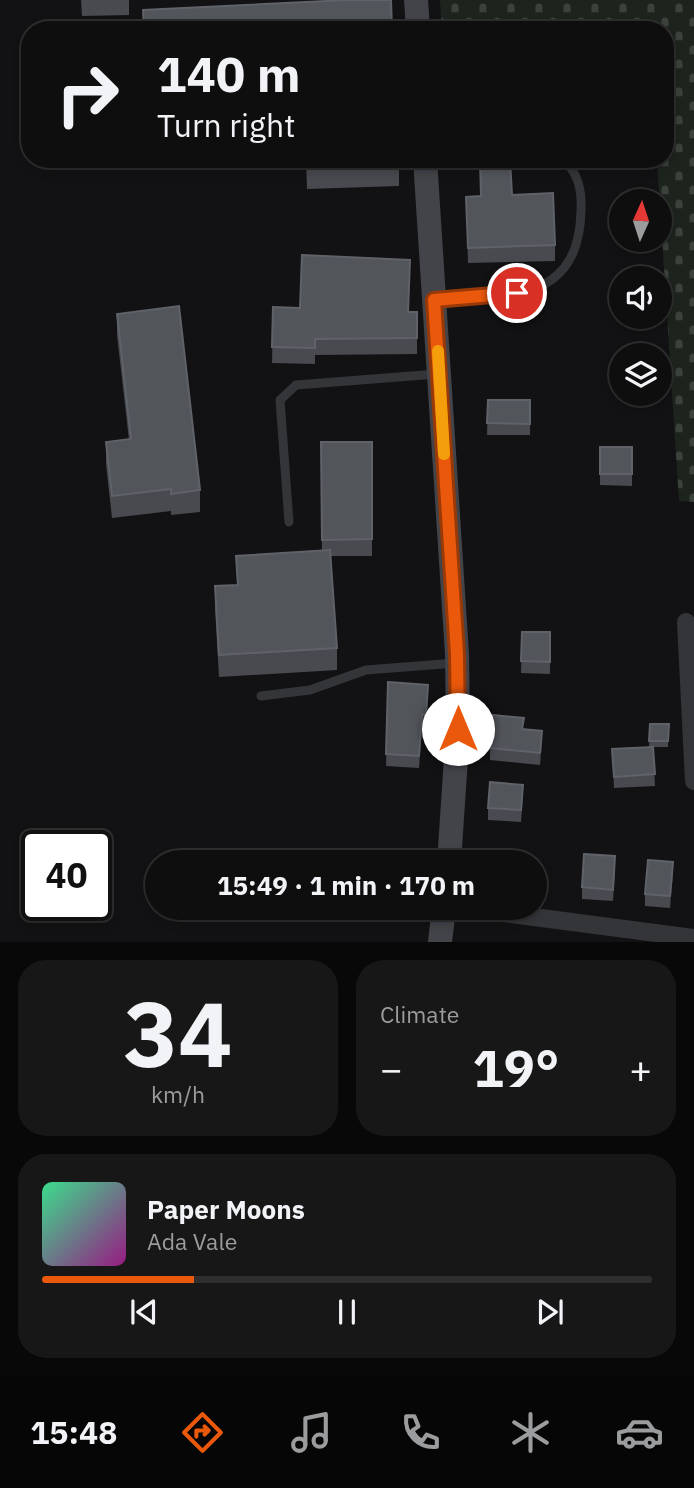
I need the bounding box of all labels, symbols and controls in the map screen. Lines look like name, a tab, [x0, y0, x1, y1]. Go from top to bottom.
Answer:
text: 140 m	[157, 42, 301, 105]
icon: right	[42, 49, 133, 140]
text: Turn right	[157, 104, 295, 146]
north arrow	[609, 189, 672, 252]
map controls	[609, 189, 672, 406]
pin	[487, 263, 547, 323]
button: sound	[609, 266, 672, 329]
icon: arrive	[498, 274, 536, 312]
button: layers	[609, 343, 672, 406]
position arrow	[421, 692, 495, 766]
speed limit sign: 40	[21, 830, 112, 921]
text: 15:49 · 1 min · 170 m	[217, 868, 475, 902]
text: 34	[123, 974, 233, 1092]
text: Climate	[380, 999, 459, 1029]
text: 19°	[473, 1034, 559, 1101]
text: −	[380, 1044, 403, 1093]
text: +	[629, 1044, 652, 1093]
text: km/h	[151, 1079, 205, 1109]
text: Paper Moons	[147, 1192, 305, 1226]
text: Ada Vale	[147, 1226, 237, 1256]
icon: previous	[125, 1293, 163, 1331]
icon: pause	[328, 1293, 366, 1331]
icon: next	[531, 1293, 569, 1331]
icon: directions	[178, 1408, 227, 1457]
icon: music	[287, 1408, 336, 1457]
icon: phone	[396, 1408, 445, 1457]
icon: climate	[506, 1408, 555, 1457]
icon: car	[615, 1408, 664, 1457]
text: 15:48	[30, 1411, 118, 1453]

